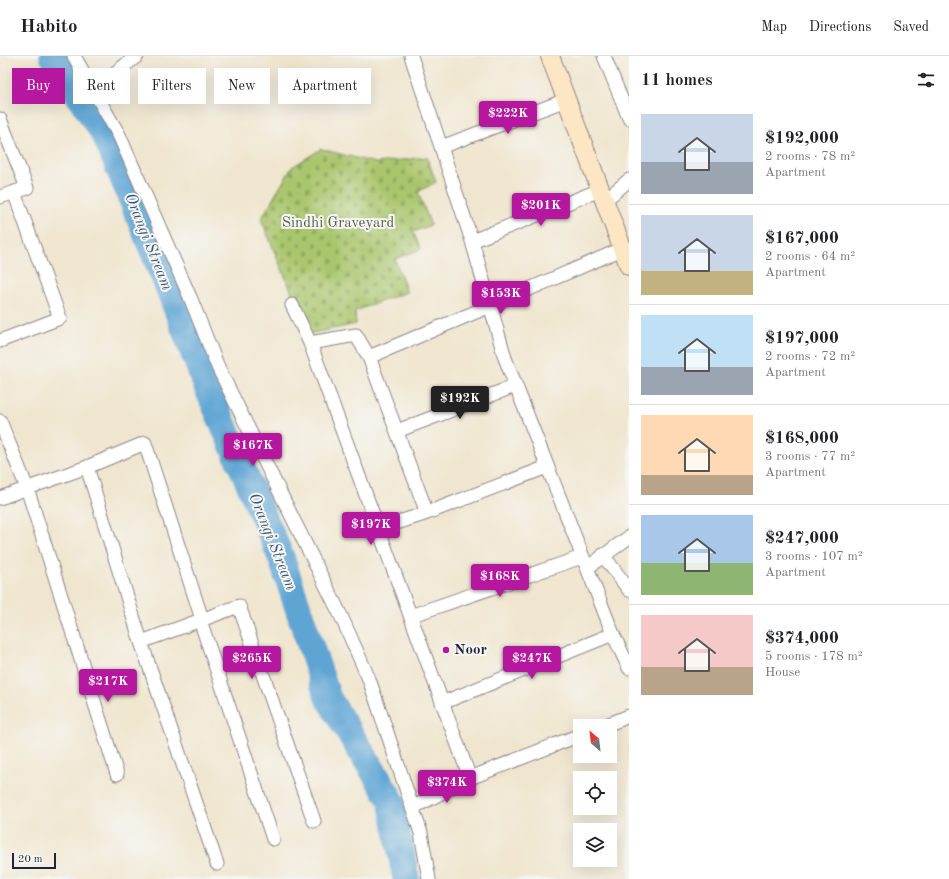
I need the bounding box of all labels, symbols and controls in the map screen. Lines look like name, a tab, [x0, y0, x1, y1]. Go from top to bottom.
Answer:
text: Habito	[20, 18, 77, 37]
text: Map	[761, 20, 787, 34]
text: Directions	[809, 20, 871, 34]
text: Saved	[893, 20, 929, 34]
chip: Buy	[12, 68, 65, 104]
chip: Rent	[73, 68, 130, 104]
chip: Filters	[138, 68, 206, 104]
chip: New	[214, 68, 270, 104]
chip: Apartment	[278, 68, 371, 104]
icon: filters	[915, 69, 937, 91]
text: 11 homes	[641, 72, 713, 89]
pin: $222K	[480, 101, 536, 135]
text: $222K	[488, 107, 528, 120]
icon: home	[673, 130, 721, 178]
text: $192,000	[765, 130, 839, 147]
text: 2 rooms · 78 m²	[765, 150, 855, 163]
text: Apartment	[765, 166, 826, 179]
water label: Orangi Stream	[121, 191, 175, 293]
pin: $201K	[513, 193, 569, 227]
text: $201K	[521, 199, 561, 212]
park label: Sindhi Graveyard	[282, 216, 394, 231]
text: $167,000	[765, 230, 839, 247]
icon: home	[673, 231, 721, 279]
text: 2 rooms · 64 m²	[765, 250, 855, 263]
text: Apartment	[765, 266, 826, 279]
pin: $153K	[473, 281, 529, 315]
text: $153K	[481, 287, 521, 300]
text: $197,000	[765, 330, 839, 347]
icon: home	[673, 331, 721, 379]
text: 2 rooms · 72 m²	[765, 350, 855, 363]
text: Apartment	[765, 366, 826, 379]
pin: $192K	[432, 386, 488, 420]
text: $192K	[440, 392, 480, 405]
text: $168,000	[765, 430, 839, 447]
icon: home	[673, 431, 721, 479]
pin: $167K	[225, 433, 281, 467]
text: $167K	[233, 439, 273, 452]
text: 3 rooms · 77 m²	[765, 450, 855, 463]
text: Apartment	[765, 466, 826, 479]
water label: Orangi Stream	[245, 491, 299, 593]
pin: $197K	[343, 512, 399, 546]
text: $197K	[351, 518, 391, 531]
text: $247,000	[765, 530, 839, 547]
icon: home	[673, 531, 721, 579]
text: 3 rooms · 107 m²	[765, 550, 863, 563]
pin: $168K	[472, 564, 528, 598]
text: Apartment	[765, 566, 826, 579]
text: $168K	[480, 570, 520, 583]
text: $374,000	[765, 630, 839, 647]
icon: home	[673, 631, 721, 679]
place label: Noor	[454, 643, 488, 658]
marker: Noor	[441, 645, 451, 655]
pin: $265K	[224, 646, 280, 680]
pin: $247K	[504, 646, 560, 680]
text: 5 rooms · 178 m²	[765, 650, 863, 663]
text: $265K	[232, 652, 272, 665]
text: $247K	[512, 652, 552, 665]
text: House	[765, 666, 800, 679]
pin: $217K	[80, 669, 136, 703]
text: $217K	[88, 675, 128, 688]
north arrow	[573, 719, 617, 763]
map controls	[573, 719, 617, 867]
pin: $374K	[419, 770, 475, 804]
button: locate	[573, 771, 617, 815]
text: $374K	[427, 776, 467, 789]
button: layers	[573, 823, 617, 867]
scale bar	[12, 851, 56, 870]
text: 20 m	[18, 854, 43, 865]

